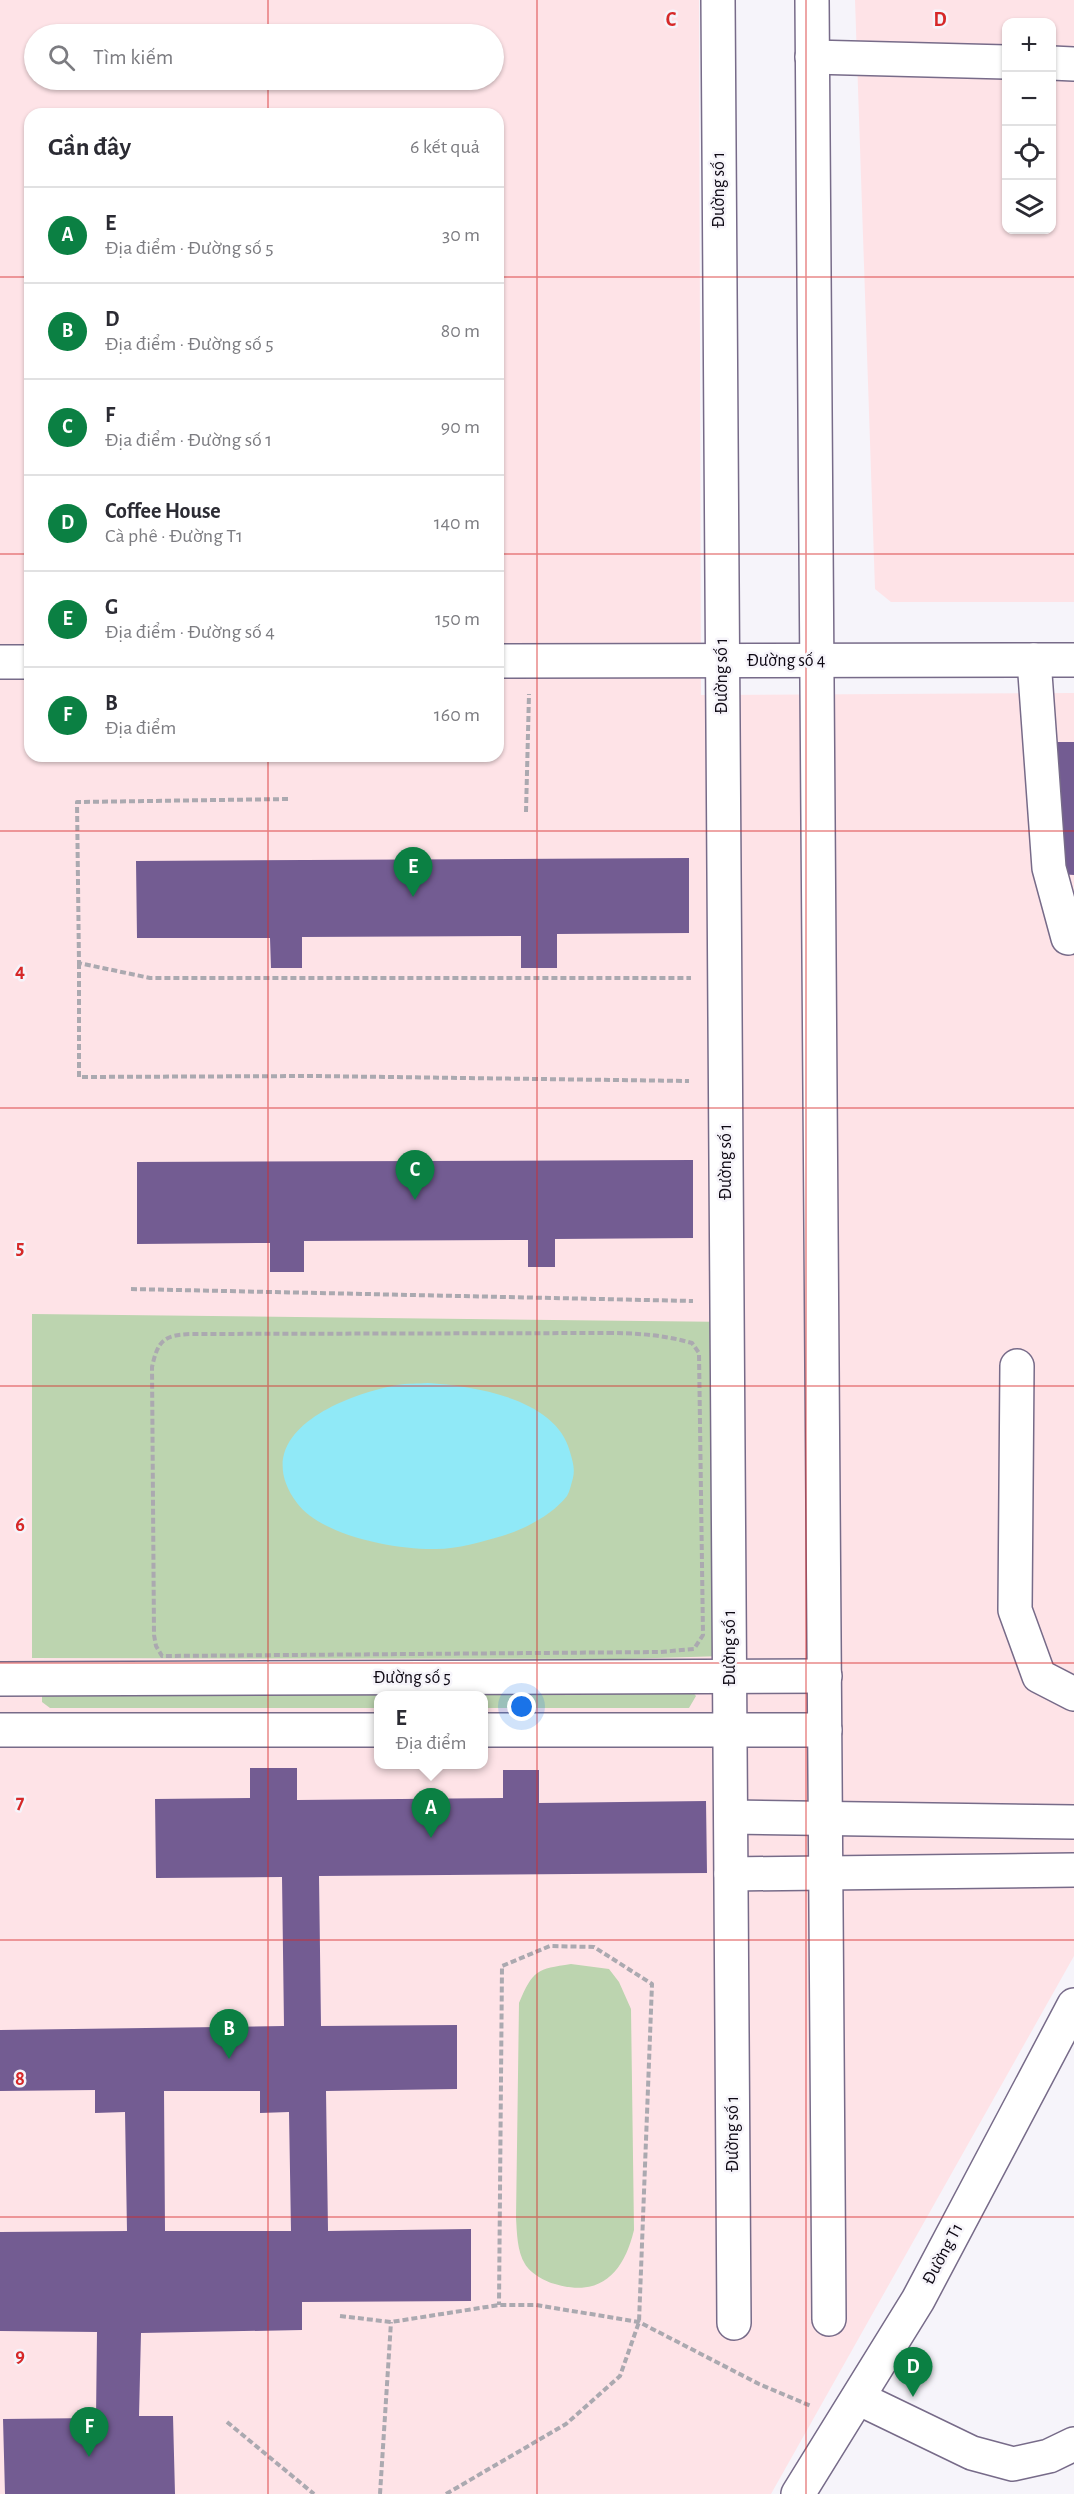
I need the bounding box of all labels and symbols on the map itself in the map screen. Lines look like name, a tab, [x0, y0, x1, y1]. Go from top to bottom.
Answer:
text: C	[666, 10, 677, 30]
text: D	[933, 10, 947, 30]
street label: Đường số 1	[709, 152, 728, 228]
street label: Đường số 1	[712, 638, 731, 714]
street label: Đường số 4	[747, 651, 826, 670]
pin: E	[394, 848, 432, 897]
text: 4	[15, 961, 25, 981]
street label: Đường số 1	[716, 1124, 735, 1200]
pin: C	[396, 1150, 434, 1200]
text: 5	[16, 1238, 24, 1258]
text: 6	[15, 1515, 25, 1535]
street label: Đường số 1	[720, 1610, 739, 1686]
street label: Đường số 5	[373, 1668, 451, 1687]
your location	[507, 1692, 536, 1721]
pin: A	[412, 1788, 450, 1838]
text: 7	[16, 1792, 25, 1812]
pin: B	[210, 2010, 248, 2059]
text: 8	[15, 2069, 25, 2089]
street label: Đường số 1	[723, 2096, 742, 2172]
street label: Đường T1	[919, 2220, 967, 2288]
text: 9	[15, 2346, 25, 2366]
pin: D	[894, 2348, 932, 2397]
pin: F	[70, 2408, 109, 2457]

